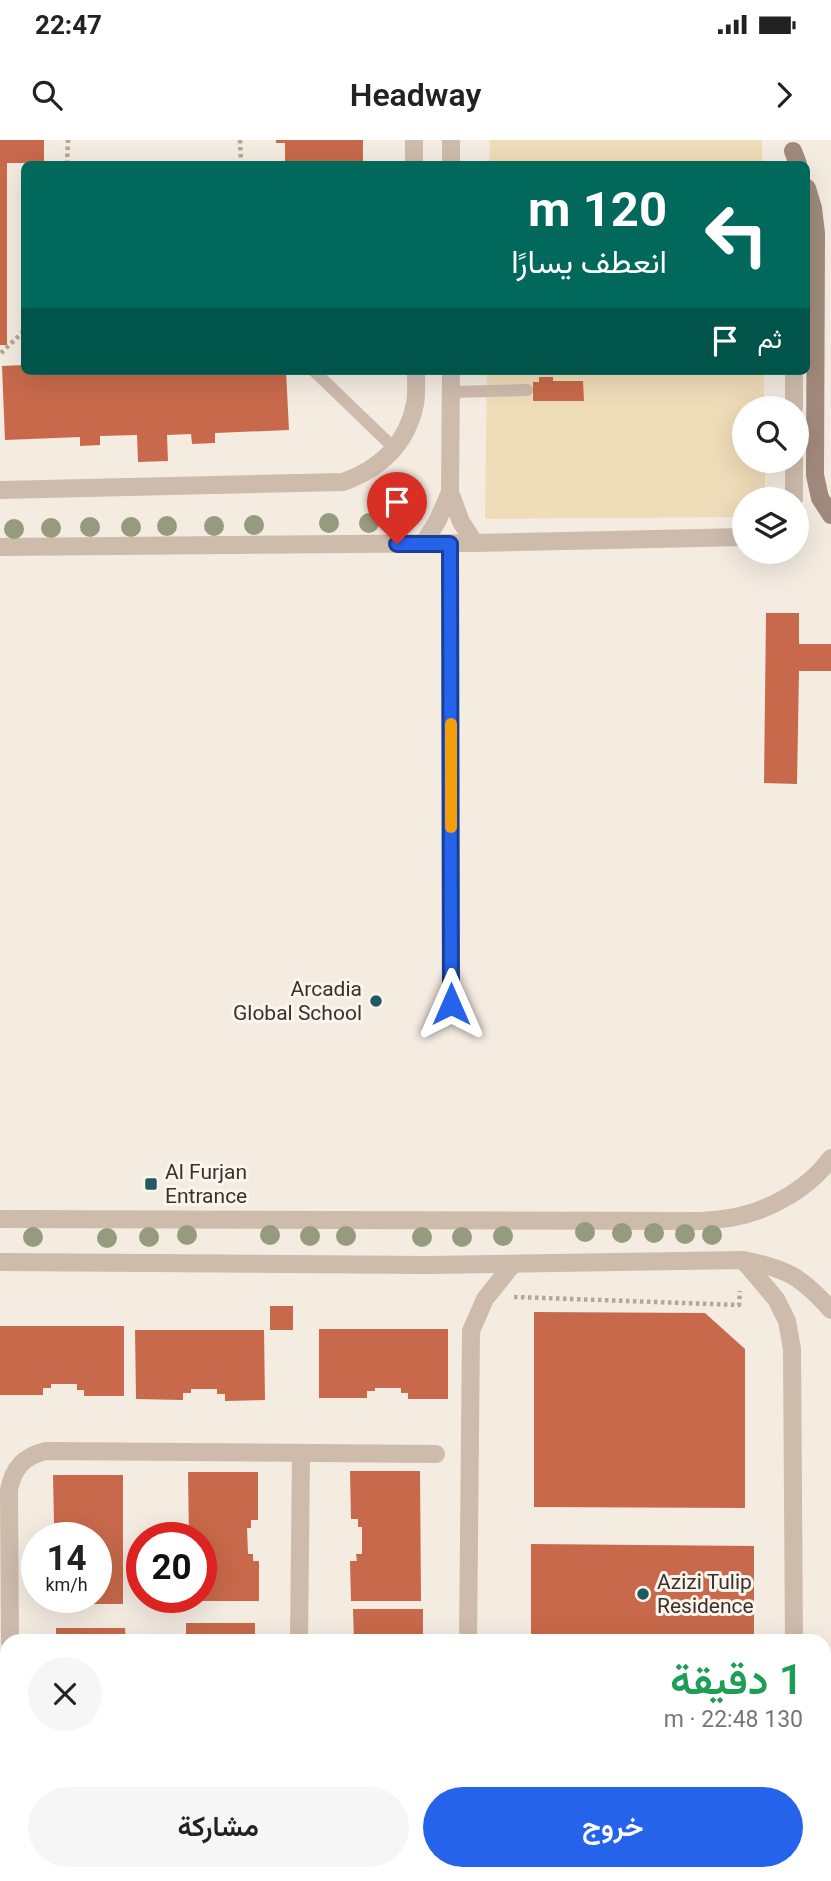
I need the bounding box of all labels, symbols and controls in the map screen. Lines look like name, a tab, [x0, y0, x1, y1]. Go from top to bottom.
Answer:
text: 22:47	[35, 10, 102, 40]
icon: search	[28, 76, 66, 114]
text: Headway	[350, 76, 481, 114]
icon: forward	[765, 76, 803, 114]
text: 120 m	[528, 181, 667, 238]
icon: left	[691, 189, 782, 280]
text: انعطف يسارًا	[511, 243, 667, 281]
icon: arrive	[706, 322, 744, 360]
text: ثم	[758, 324, 782, 354]
map controls	[732, 396, 809, 564]
button: search	[732, 396, 809, 473]
pin	[367, 472, 427, 544]
icon: arrive	[378, 483, 416, 521]
button: layers	[732, 487, 809, 564]
position arrow	[414, 967, 488, 1041]
place label: Arcadia Global School	[233, 977, 362, 1025]
marker: Arcadia Global School	[368, 993, 384, 1009]
place label: Al Furjan Entrance	[165, 1160, 247, 1208]
marker: Al Furjan Entrance	[143, 1176, 159, 1192]
speed limit sign: 20	[126, 1522, 217, 1613]
text: 14	[46, 1538, 87, 1579]
place label: Azizi Tulip Residence	[657, 1570, 754, 1618]
text: km/h	[45, 1574, 88, 1595]
marker: Azizi Tulip Residence	[635, 1586, 651, 1602]
text: 1 دقيقة	[670, 1655, 803, 1704]
button: close	[28, 1657, 102, 1731]
text: 130 m · 22:48	[664, 1706, 803, 1733]
button: مشاركة	[28, 1787, 409, 1867]
button: خروج	[423, 1787, 803, 1867]

